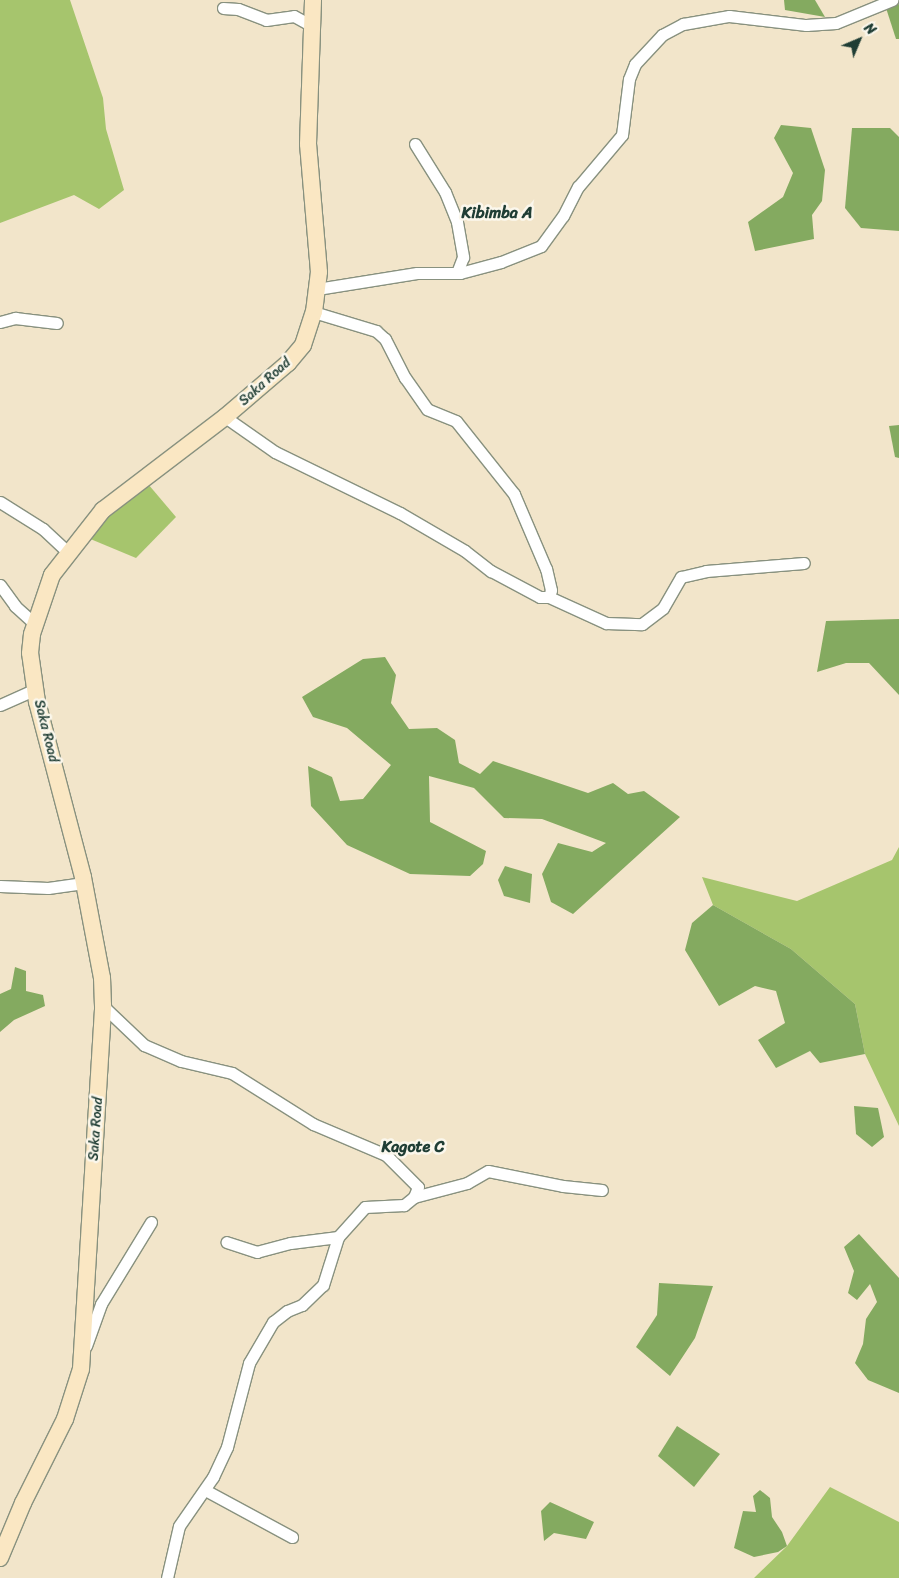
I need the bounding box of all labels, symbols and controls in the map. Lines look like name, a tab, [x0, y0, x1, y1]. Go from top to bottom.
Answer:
north arrow	[834, 15, 884, 65]
text: N	[858, 17, 882, 41]
district label: Kibimba A	[462, 203, 532, 223]
street label: Saka Road	[236, 354, 294, 410]
street label: Saka Road	[30, 698, 62, 764]
street label: Saka Road	[85, 1097, 107, 1161]
district label: Kagote C	[382, 1137, 444, 1157]

